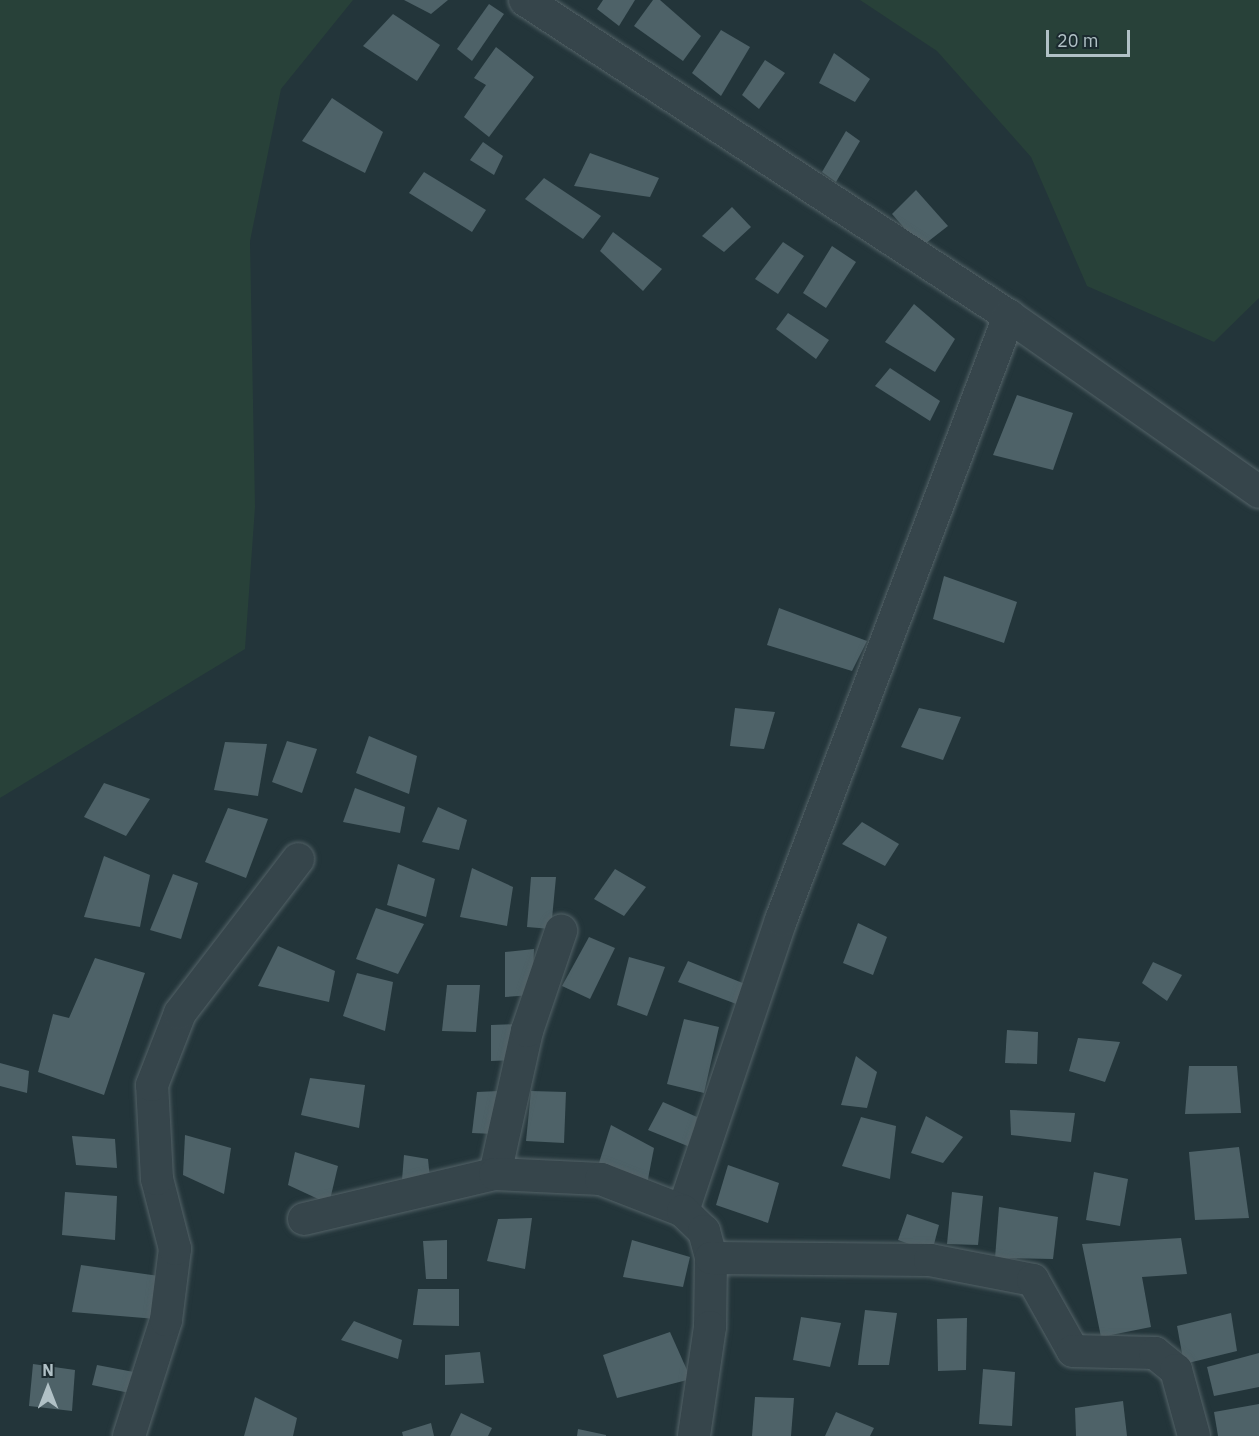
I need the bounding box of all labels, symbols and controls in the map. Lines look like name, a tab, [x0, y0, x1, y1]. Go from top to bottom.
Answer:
scale bar	[1049, 18, 1133, 56]
text: 20 m	[1057, 29, 1099, 52]
north arrow	[18, 1358, 78, 1418]
text: N	[42, 1360, 54, 1380]

